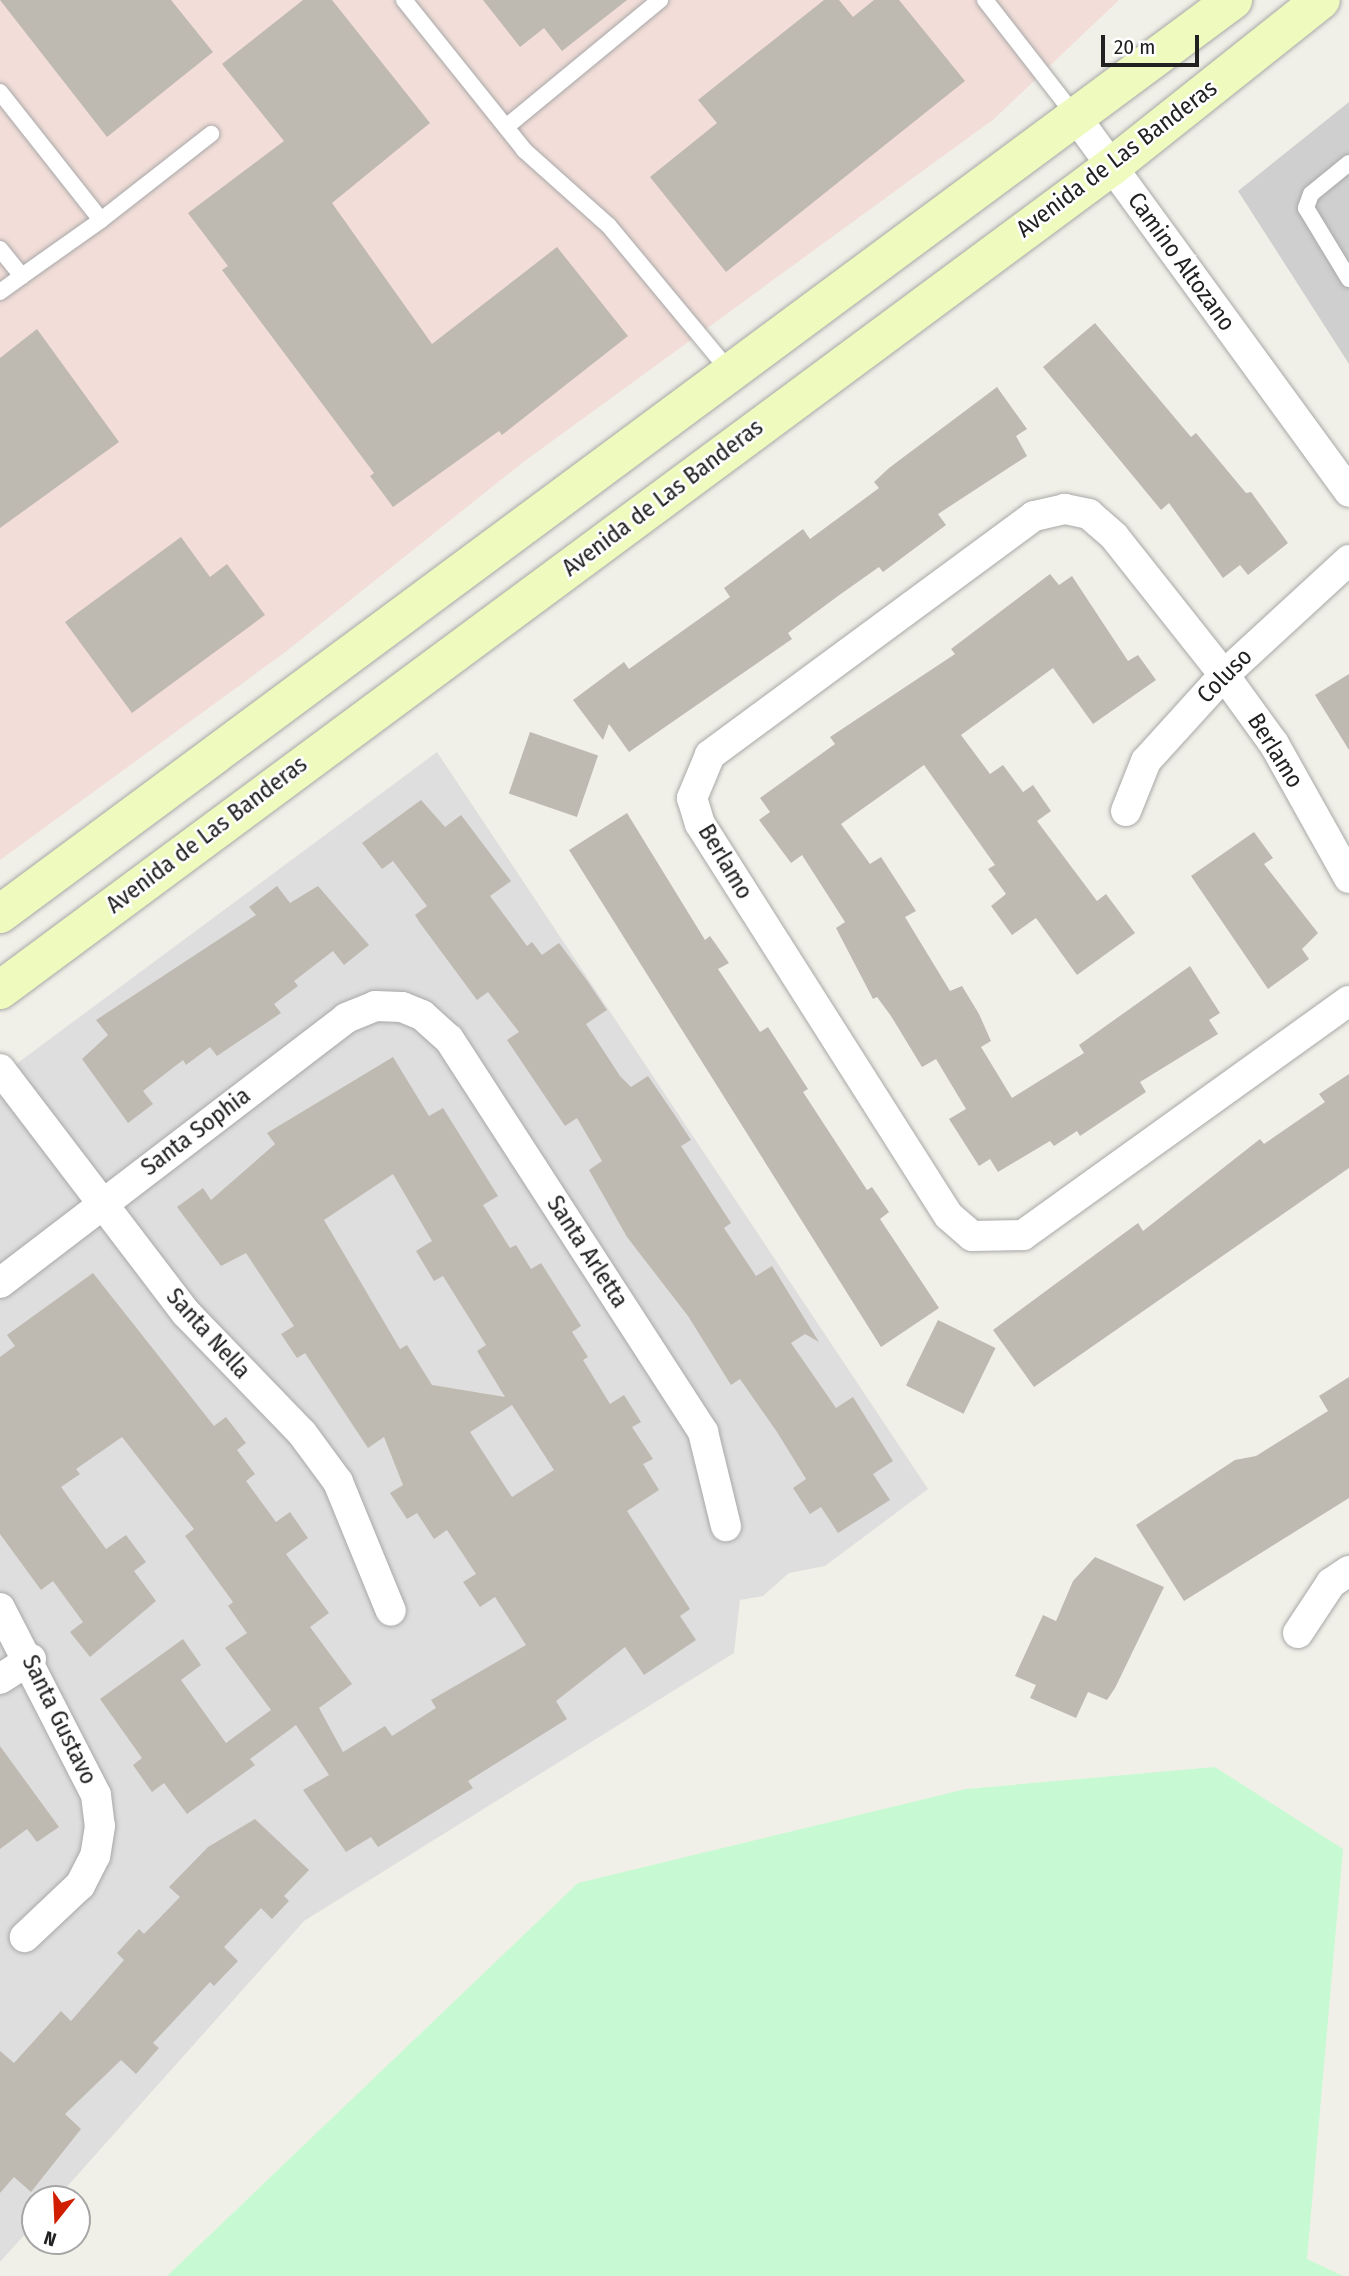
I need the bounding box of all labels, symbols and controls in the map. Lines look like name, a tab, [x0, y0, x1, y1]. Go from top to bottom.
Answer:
scale bar	[1104, 21, 1202, 65]
text: 20 m	[1114, 34, 1155, 60]
street label: Avenida de Las Banderas	[1011, 74, 1223, 244]
street label: Camino Altozano	[1121, 187, 1241, 337]
street label: Avenida de Las Banderas	[557, 413, 769, 583]
street label: Coluso	[1191, 642, 1259, 710]
street label: Berlamo	[1241, 708, 1309, 794]
street label: Avenida de Las Banderas	[101, 750, 313, 920]
street label: Berlamo	[691, 819, 759, 905]
street label: Santa Sophia	[136, 1082, 256, 1182]
street label: Santa Arletta	[540, 1191, 634, 1313]
street label: Santa Nella	[160, 1283, 256, 1385]
street label: Santa Gustavo	[15, 1651, 103, 1789]
north arrow	[21, 2185, 91, 2255]
text: N	[41, 2226, 59, 2251]

